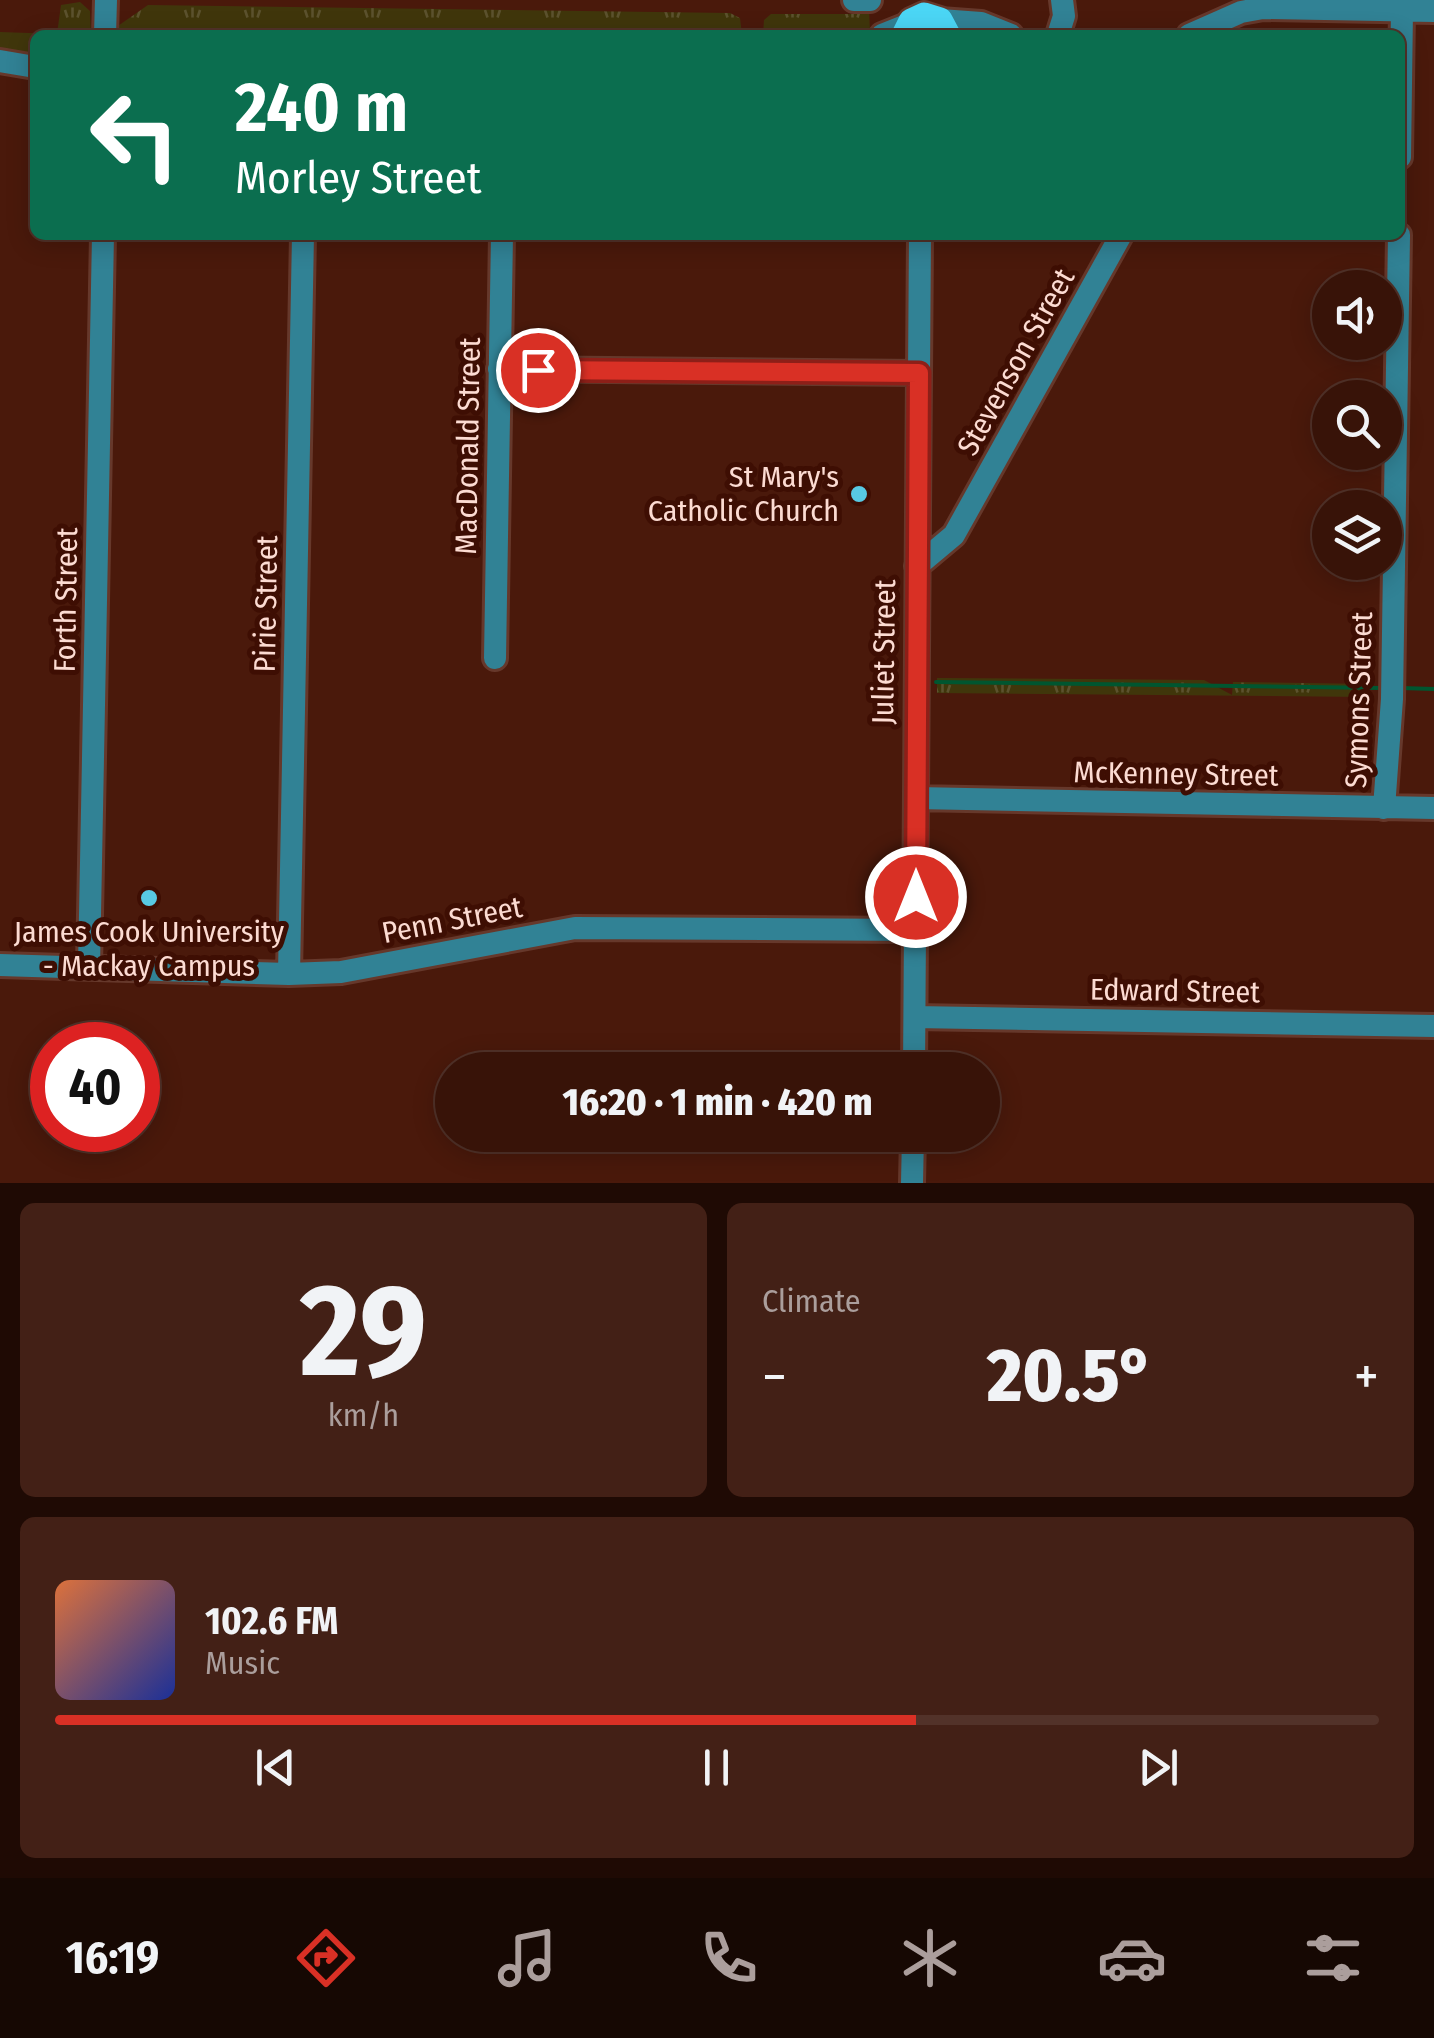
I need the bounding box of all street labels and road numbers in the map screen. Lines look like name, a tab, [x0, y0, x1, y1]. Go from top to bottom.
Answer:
street label: Stevenson Street	[950, 262, 1082, 462]
street label: MacDonald Street	[448, 337, 488, 555]
street label: Forth Street	[47, 527, 85, 673]
street label: Pirie Street	[247, 535, 285, 673]
street label: Juliet Street	[865, 579, 903, 725]
street label: Symons Street	[1338, 611, 1380, 789]
street label: McKenney Street	[1073, 754, 1279, 794]
street label: Penn Street	[379, 889, 525, 951]
street label: Edward Street	[1090, 972, 1261, 1010]

